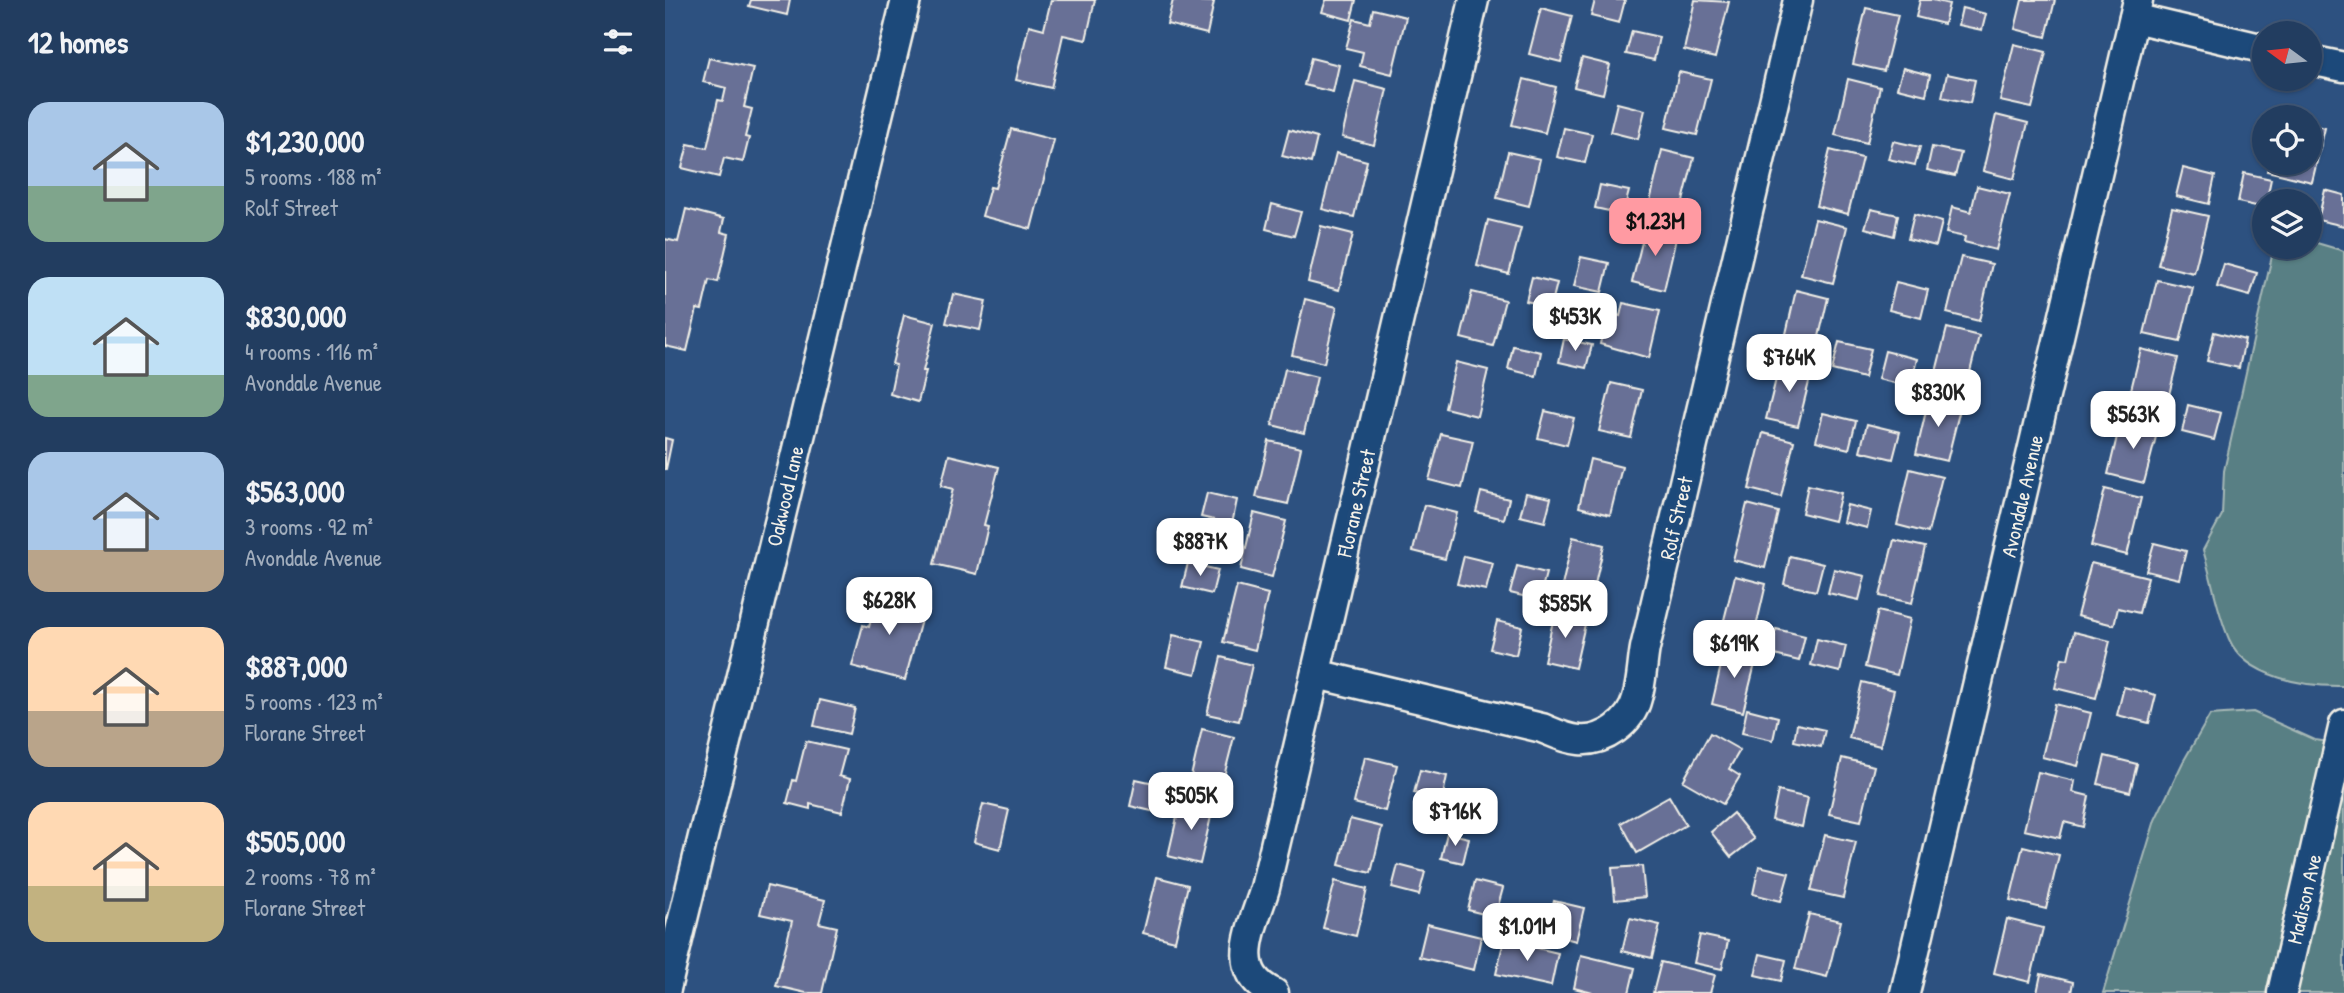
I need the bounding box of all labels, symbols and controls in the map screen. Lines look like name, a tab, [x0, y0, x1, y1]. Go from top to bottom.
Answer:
north arrow	[2252, 21, 2322, 91]
map controls	[2252, 21, 2322, 259]
text: 12 homes	[28, 22, 128, 62]
icon: filters	[599, 23, 637, 61]
button: locate	[2252, 105, 2322, 175]
text: $1,230,000	[245, 121, 364, 161]
icon: home	[84, 130, 168, 214]
text: 5 rooms · 188 m²	[245, 161, 382, 192]
button: layers	[2252, 189, 2322, 259]
text: Rolf Street	[245, 192, 338, 223]
pin: $1.23M	[1598, 198, 1712, 258]
text: $1.23M	[1625, 205, 1685, 236]
pin: $453K	[1526, 294, 1624, 353]
text: $830,000	[245, 296, 346, 336]
text: $453K	[1549, 300, 1601, 331]
icon: home	[84, 305, 168, 389]
pin: $764K	[1740, 334, 1838, 394]
text: 4 rooms · 116 m²	[245, 336, 378, 367]
text: $764K	[1763, 341, 1815, 372]
text: Avondale Avenue	[245, 367, 382, 398]
pin: $830K	[1889, 370, 1987, 429]
text: $830K	[1911, 376, 1965, 407]
pin: $563K	[2084, 392, 2182, 451]
text: $563K	[2107, 398, 2159, 429]
street label: Avondale Avenue	[1994, 432, 2050, 560]
street label: Oakwood Lane	[759, 443, 811, 549]
street label: Florane Street	[1329, 445, 1383, 561]
text: $563,000	[245, 471, 345, 511]
street label: Rolf Street	[1652, 473, 1700, 563]
icon: home	[84, 480, 168, 564]
text: 3 rooms · 92 m²	[245, 511, 373, 542]
pin: $887K	[1151, 518, 1249, 578]
text: $887K	[1173, 525, 1228, 556]
text: Avondale Avenue	[245, 542, 382, 573]
pin: $628K	[840, 578, 938, 637]
pin: $585K	[1516, 580, 1614, 640]
text: $628K	[862, 584, 916, 615]
text: $585K	[1538, 587, 1592, 618]
pin: $619K	[1685, 620, 1783, 680]
text: $619K	[1709, 627, 1759, 658]
text: $887,000	[245, 646, 347, 686]
icon: home	[84, 655, 168, 739]
text: 5 rooms · 123 m²	[245, 686, 383, 717]
text: Florane Street	[245, 717, 365, 748]
pin: $505K	[1142, 772, 1240, 832]
text: $505K	[1164, 779, 1218, 810]
pin: $716K	[1406, 788, 1504, 848]
text: $716K	[1429, 795, 1481, 826]
text: $505,000	[245, 821, 345, 861]
icon: home	[84, 830, 168, 914]
street label: Madison Ave	[2280, 851, 2328, 947]
text: 2 rooms · 78 m²	[245, 861, 376, 892]
text: Florane Street	[245, 892, 365, 923]
pin: $1.01M	[1470, 904, 1584, 963]
text: $1.01M	[1498, 910, 1556, 941]

